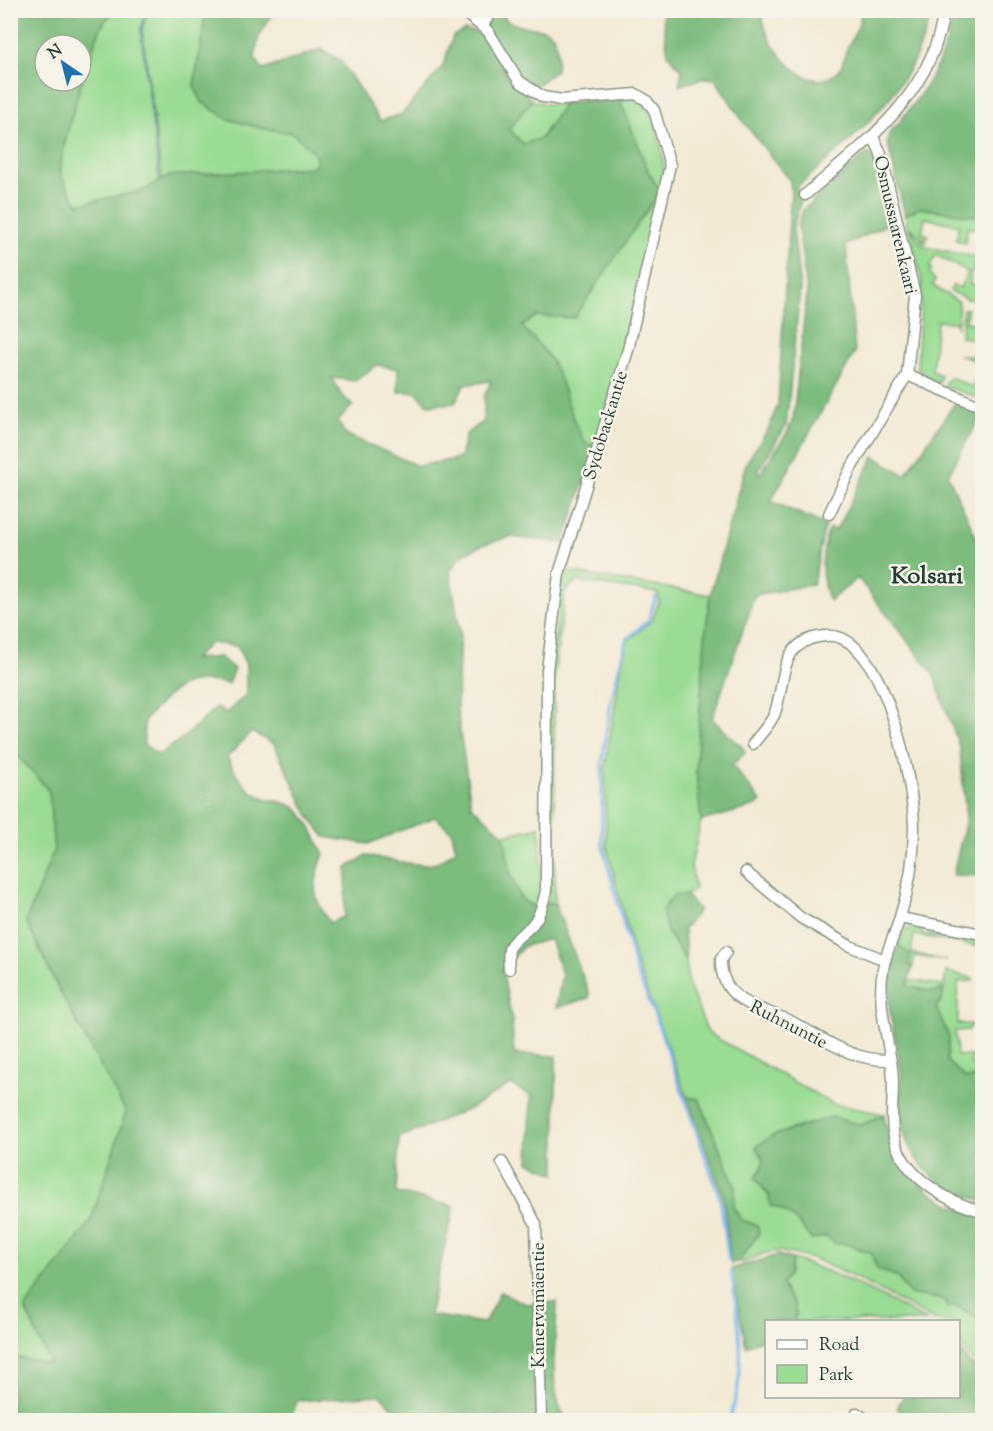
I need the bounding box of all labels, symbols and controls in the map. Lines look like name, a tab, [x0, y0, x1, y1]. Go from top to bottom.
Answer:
north arrow	[33, 33, 93, 93]
text: N	[44, 40, 68, 66]
street label: Osmussaarenkaari	[865, 153, 923, 297]
street label: Sydobackantie	[578, 368, 636, 483]
district label: Kolsari	[891, 560, 963, 594]
street label: Ruhnuntie	[745, 995, 831, 1056]
street label: Kanervamäentie	[527, 1242, 553, 1368]
legend	[765, 1320, 960, 1398]
text: Road	[819, 1333, 859, 1359]
text: Park	[819, 1363, 854, 1389]

